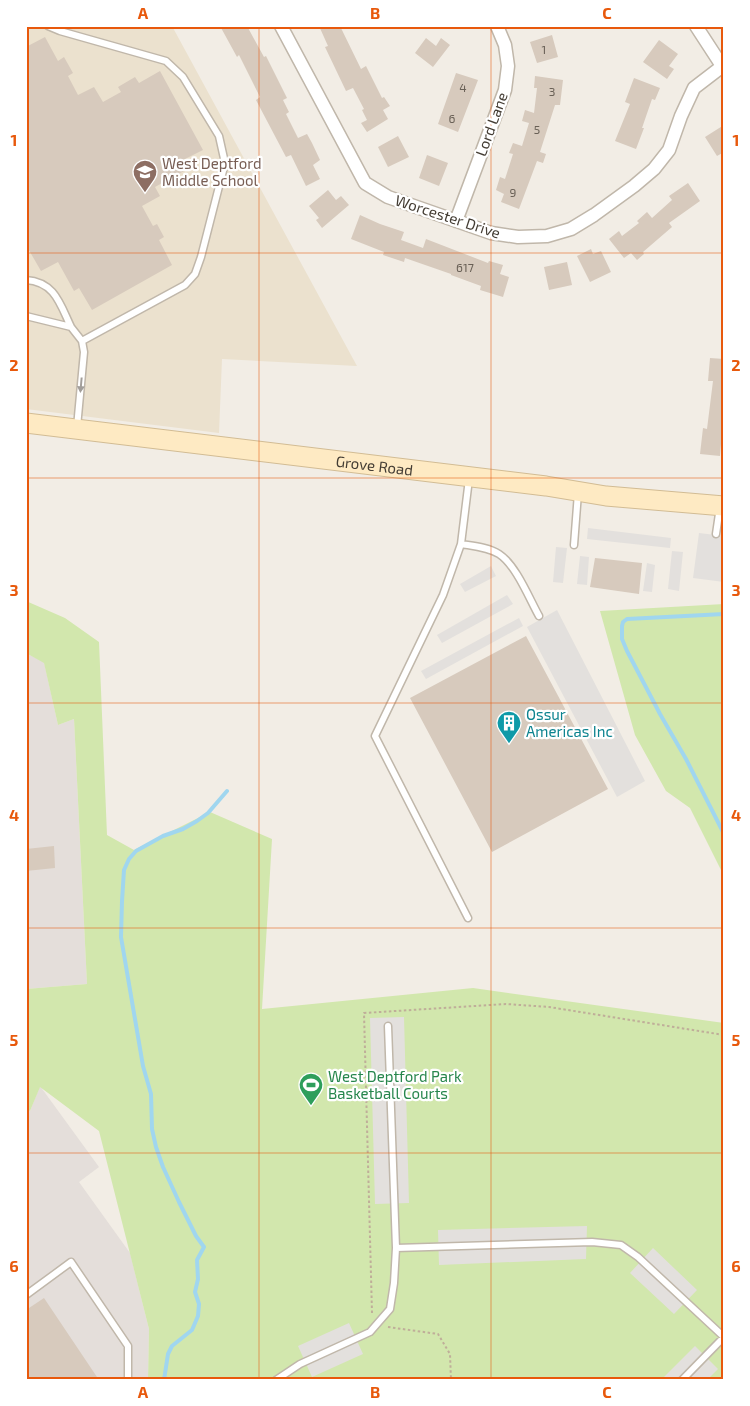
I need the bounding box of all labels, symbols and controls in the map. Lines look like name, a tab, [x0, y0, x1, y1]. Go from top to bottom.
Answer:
text: A	[138, 3, 149, 22]
text: B	[370, 3, 380, 22]
text: C	[602, 3, 612, 22]
house number: 1	[542, 42, 546, 56]
house number: 4	[459, 80, 467, 94]
house number: 3	[549, 84, 555, 98]
street label: Lord Lane	[471, 90, 511, 158]
house number: 6	[449, 111, 456, 125]
house number: 5	[534, 122, 540, 136]
text: 1	[11, 130, 17, 149]
text: 1	[733, 130, 739, 149]
place label: West Deptford Middle School	[162, 154, 262, 189]
school or university icon: West Deptford Middle School	[132, 159, 158, 193]
house number: 9	[510, 185, 517, 199]
street label: Worcester Drive	[393, 191, 503, 241]
house number: 617	[456, 260, 474, 274]
text: 2	[9, 355, 19, 374]
text: 2	[731, 355, 741, 374]
one-way arrow	[77, 377, 85, 393]
street label: Grove Road	[335, 452, 414, 479]
text: 3	[9, 580, 19, 599]
text: 3	[731, 580, 741, 599]
place label: Ossur Americas Inc	[526, 705, 613, 740]
building icon: Ossur Americas Inc	[496, 710, 522, 744]
text: 4	[9, 805, 19, 824]
text: 4	[731, 805, 741, 824]
text: 5	[10, 1030, 19, 1049]
text: 5	[732, 1030, 741, 1049]
place label: West Deptford Park Basketball Courts	[328, 1067, 462, 1102]
sports icon: West Deptford Park Basketball Courts	[298, 1072, 324, 1106]
text: 6	[9, 1256, 19, 1275]
text: 6	[731, 1256, 741, 1275]
text: A	[138, 1382, 149, 1401]
text: B	[370, 1382, 380, 1401]
text: C	[602, 1382, 612, 1401]

